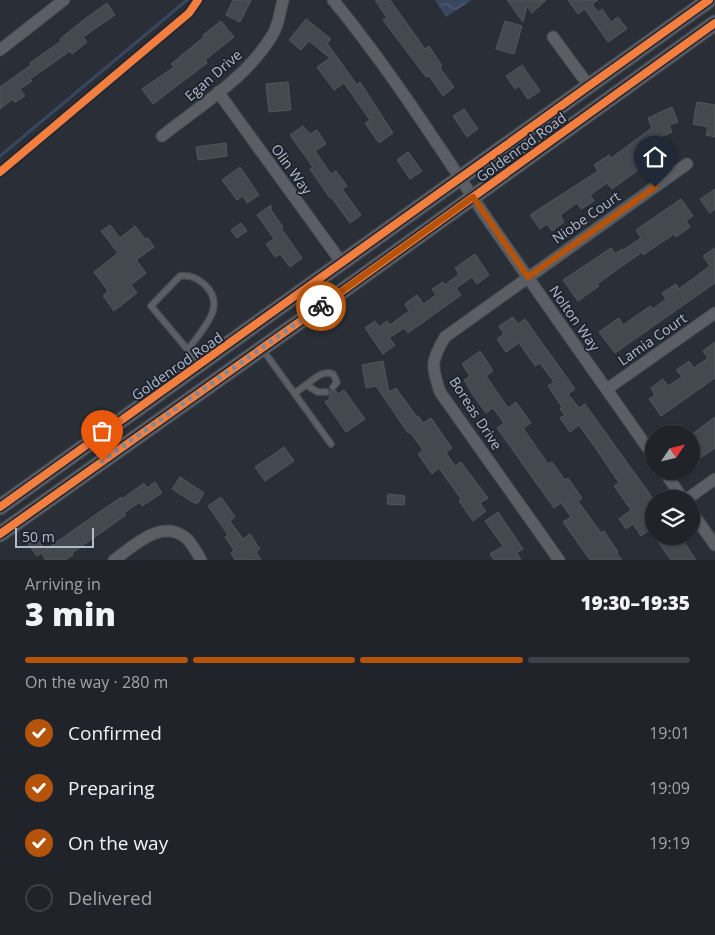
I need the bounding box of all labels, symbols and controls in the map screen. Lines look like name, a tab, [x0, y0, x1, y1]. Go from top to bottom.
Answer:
street label: Egan Drive	[180, 45, 246, 105]
street label: Goldenrod Road	[472, 108, 570, 186]
pin	[634, 136, 676, 187]
street label: Olin Way	[267, 140, 317, 199]
icon: home	[641, 143, 669, 171]
street label: Niobe Court	[548, 187, 624, 247]
courier	[296, 281, 346, 331]
street label: Nolton Way	[545, 281, 605, 355]
icon: bike	[307, 292, 335, 320]
street label: Lamia Court	[614, 308, 690, 370]
street label: Goldenrod Road	[128, 328, 226, 404]
street label: Boreas Drive	[445, 373, 507, 453]
pin	[81, 410, 123, 461]
icon: bag	[88, 417, 116, 445]
north arrow	[645, 425, 700, 480]
map controls	[645, 425, 700, 545]
button: layers	[645, 490, 700, 545]
scale bar	[15, 525, 94, 548]
text: 50 m	[22, 527, 55, 546]
text: Arriving in	[25, 573, 101, 595]
text: 19:30–19:35	[580, 590, 690, 616]
text: 3 min	[25, 592, 116, 635]
text: On the way · 280 m	[25, 671, 168, 693]
icon: check	[25, 719, 53, 747]
text: Confirmed	[68, 720, 162, 746]
text: 19:01	[649, 722, 690, 744]
icon: check	[25, 774, 53, 802]
text: Preparing	[68, 775, 155, 801]
text: 19:09	[649, 777, 690, 799]
icon: check	[25, 829, 53, 857]
text: On the way	[68, 830, 168, 856]
text: 19:19	[649, 832, 690, 854]
text: Delivered	[68, 885, 152, 911]

